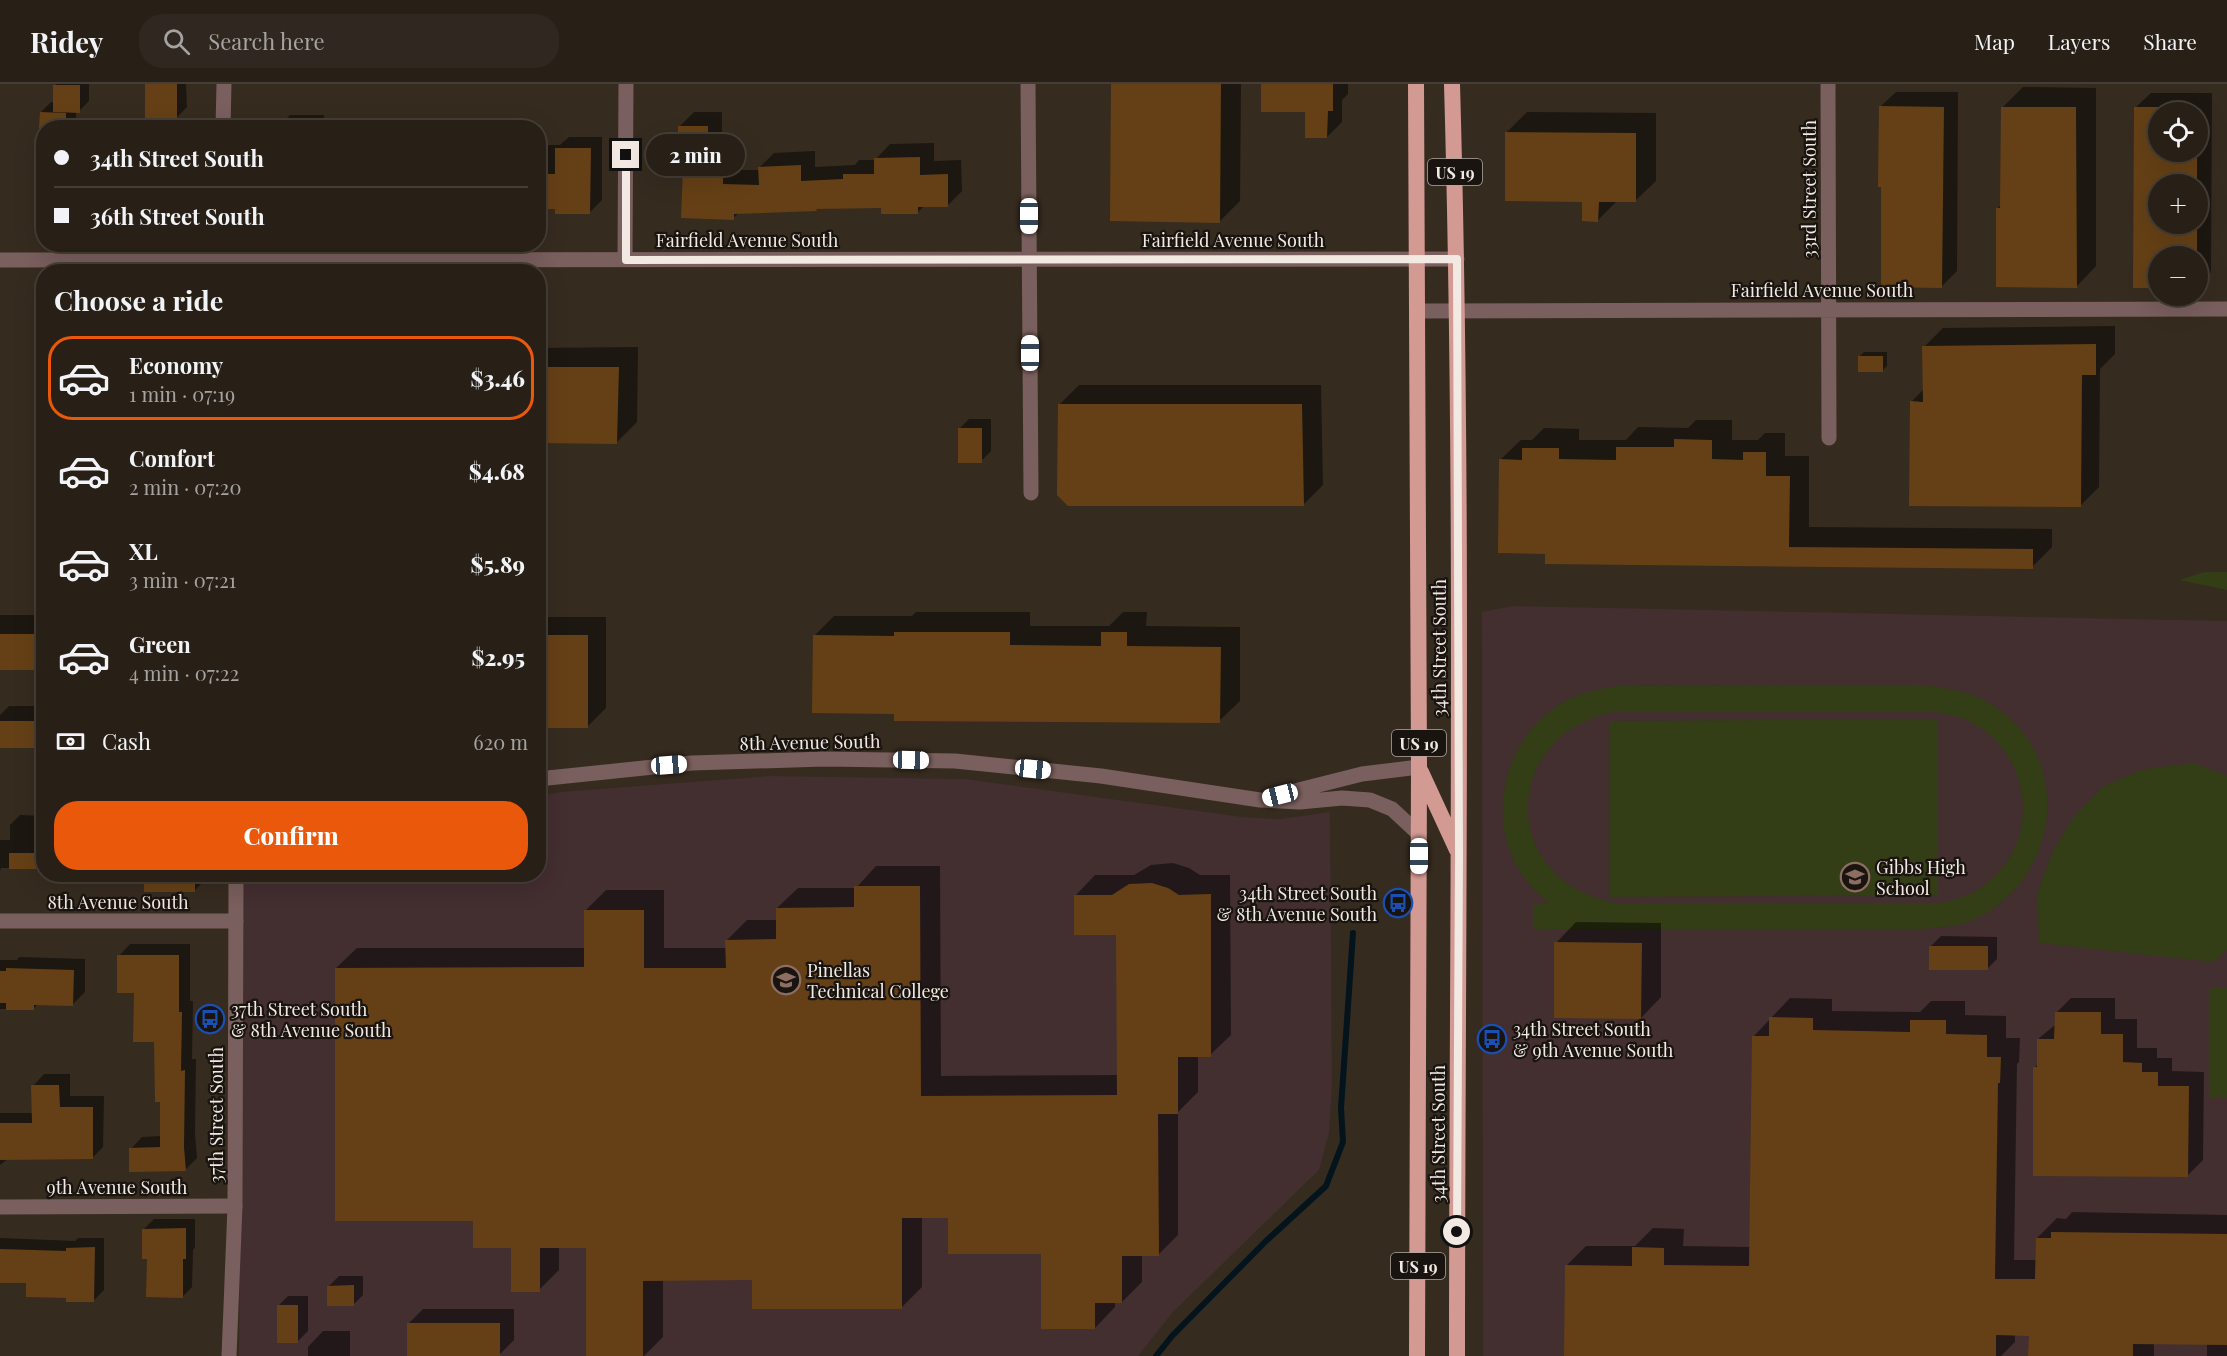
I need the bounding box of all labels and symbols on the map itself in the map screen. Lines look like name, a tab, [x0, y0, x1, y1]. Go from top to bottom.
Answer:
street label: 33rd Street South	[1797, 119, 1821, 258]
callout: 2 min	[647, 134, 746, 176]
route end	[612, 141, 639, 168]
road number: US 19	[1428, 159, 1482, 185]
car	[1020, 198, 1038, 234]
street label: Fairfield Avenue South	[656, 228, 839, 252]
street label: Fairfield Avenue South	[1142, 228, 1325, 252]
street label: Fairfield Avenue South	[1731, 278, 1914, 302]
car	[1021, 335, 1039, 371]
street label: 34th Street South	[1427, 579, 1451, 717]
street label: 8th Avenue South	[739, 729, 881, 755]
road number: US 19	[1392, 730, 1446, 756]
car	[893, 751, 929, 769]
car	[650, 755, 688, 775]
car	[1014, 758, 1052, 780]
car	[1260, 782, 1300, 808]
car	[1410, 838, 1428, 874]
place label: Gibbs High School	[1876, 855, 1966, 900]
school or university icon: Gibbs High School	[1839, 861, 1871, 893]
place label: 34th Street South & 8th Avenue South	[1216, 881, 1377, 926]
bus stop icon: 34th Street South & 8th Avenue South	[1382, 887, 1414, 919]
street label: 8th Avenue South	[47, 890, 189, 914]
place label: Pinellas Technical College	[807, 958, 949, 1003]
school or university icon: Pinellas Technical College	[770, 964, 802, 996]
place label: 37th Street South & 8th Avenue South	[231, 997, 392, 1042]
bus stop icon: 37th Street South & 8th Avenue South	[194, 1003, 226, 1035]
place label: 34th Street South & 9th Avenue South	[1513, 1017, 1674, 1062]
bus stop icon: 34th Street South & 9th Avenue South	[1476, 1023, 1508, 1055]
street label: 37th Street South	[204, 1046, 228, 1183]
street label: 34th Street South	[1426, 1065, 1450, 1203]
street label: 9th Avenue South	[47, 1175, 188, 1199]
route start	[1443, 1218, 1470, 1245]
road number: US 19	[1391, 1253, 1445, 1279]

